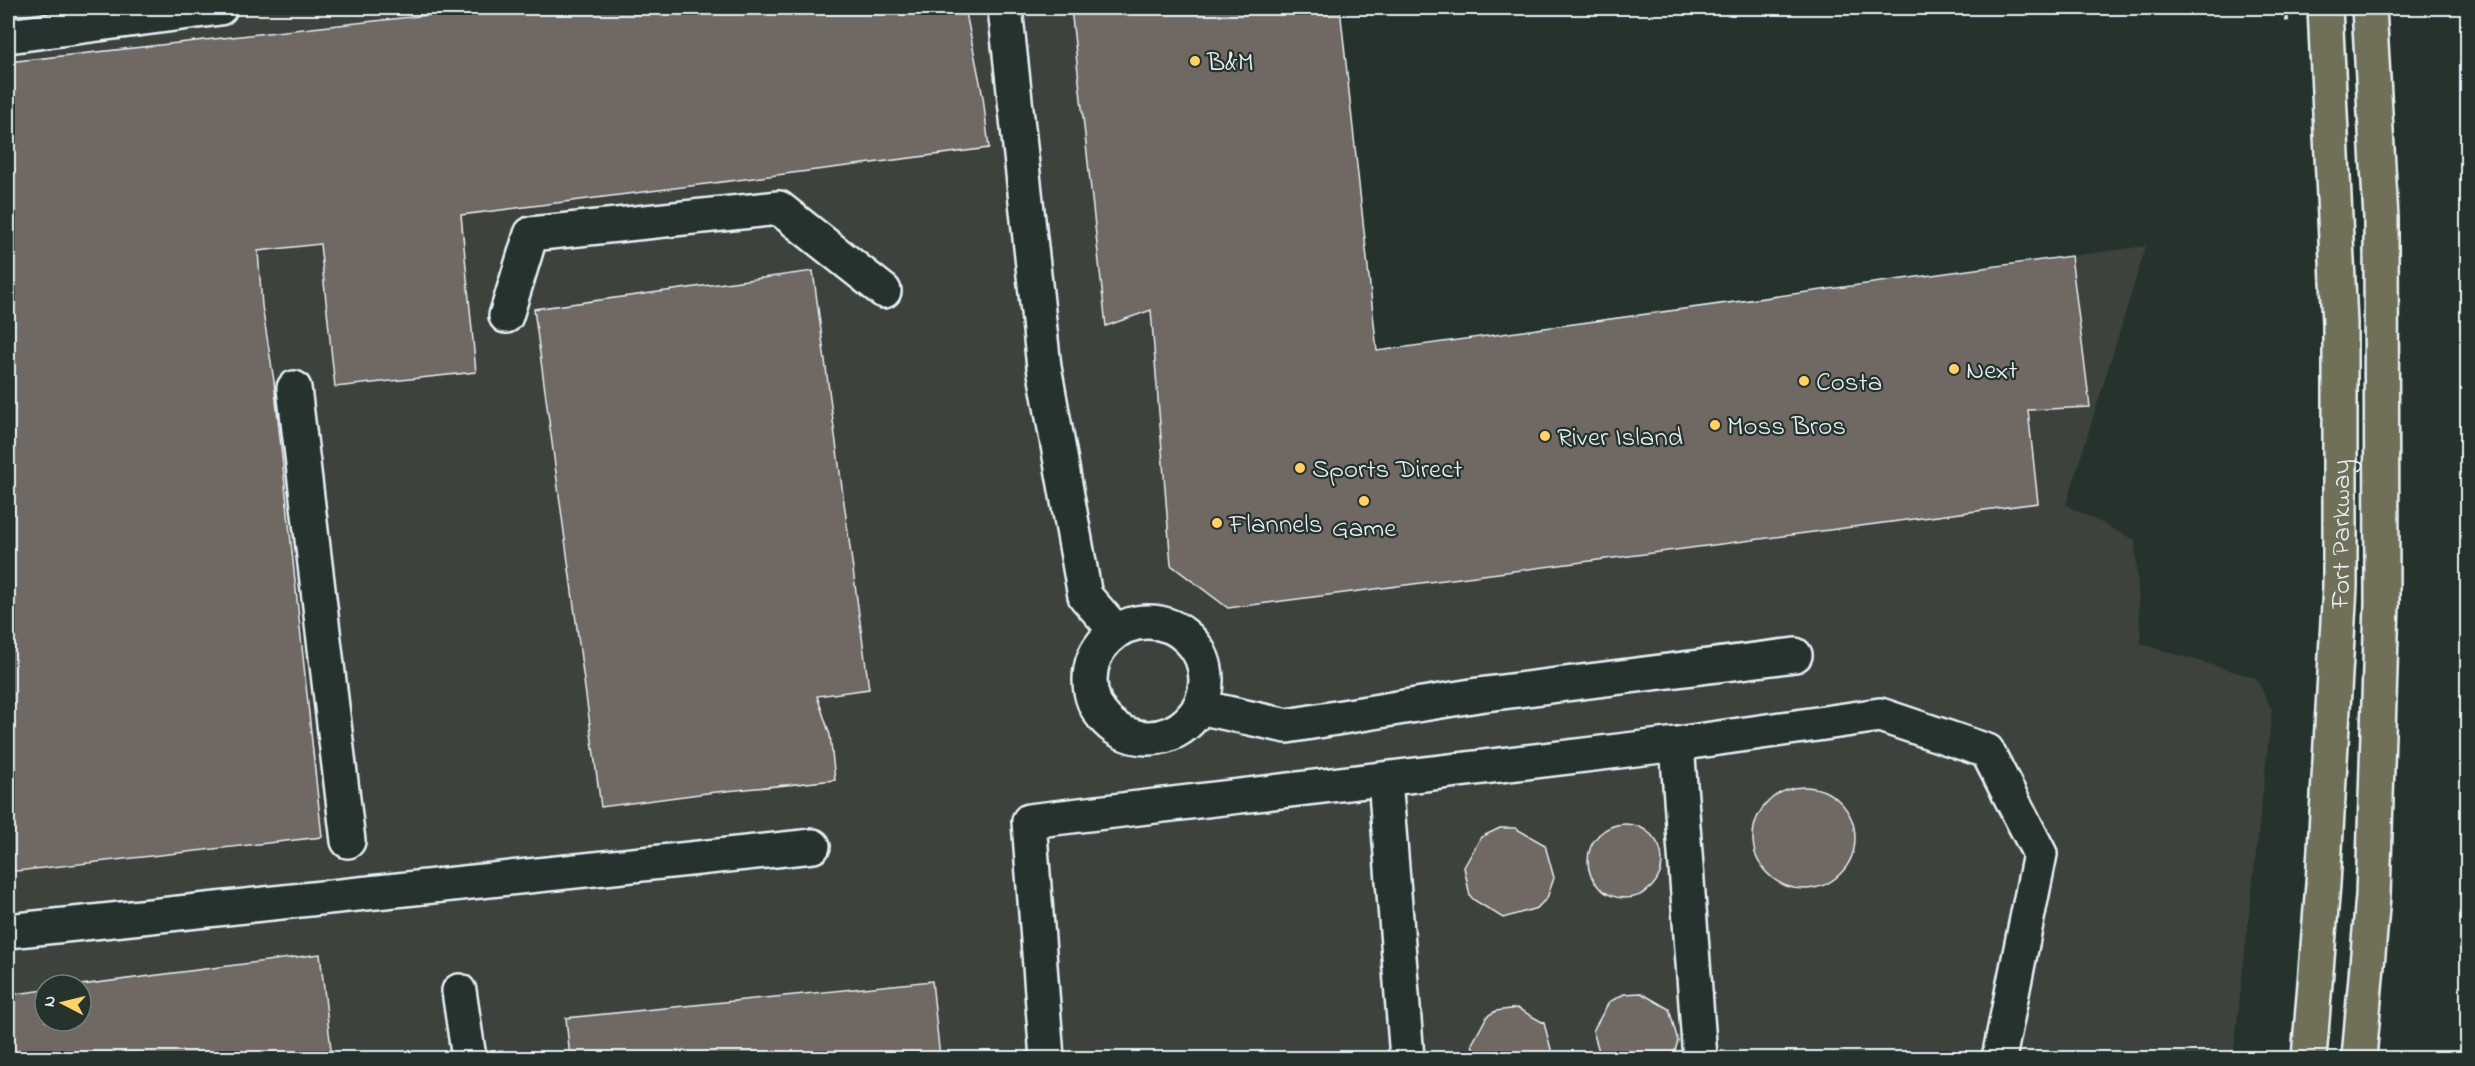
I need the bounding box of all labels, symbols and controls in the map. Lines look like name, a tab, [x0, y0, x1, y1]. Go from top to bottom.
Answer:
place label: B&M	[1206, 44, 1254, 83]
marker: B&M	[1188, 54, 1202, 68]
place label: Next	[1966, 352, 2018, 391]
marker: Next	[1947, 362, 1961, 376]
place label: Costa	[1816, 364, 1882, 403]
marker: Costa	[1797, 374, 1811, 388]
place label: Moss Bros	[1727, 408, 1846, 447]
marker: Moss Bros	[1708, 418, 1722, 432]
place label: River Island	[1557, 419, 1683, 458]
marker: River Island	[1538, 429, 1552, 443]
place label: Sports Direct	[1312, 451, 1462, 490]
street label: Fort Parkway	[2322, 459, 2362, 611]
marker: Sports Direct	[1293, 461, 1307, 475]
marker: Game	[1357, 494, 1371, 508]
place label: Flannels	[1228, 506, 1323, 545]
place label: Game	[1332, 510, 1397, 549]
marker: Flannels	[1210, 516, 1224, 530]
north arrow	[33, 973, 93, 1033]
text: N	[38, 994, 63, 1008]

